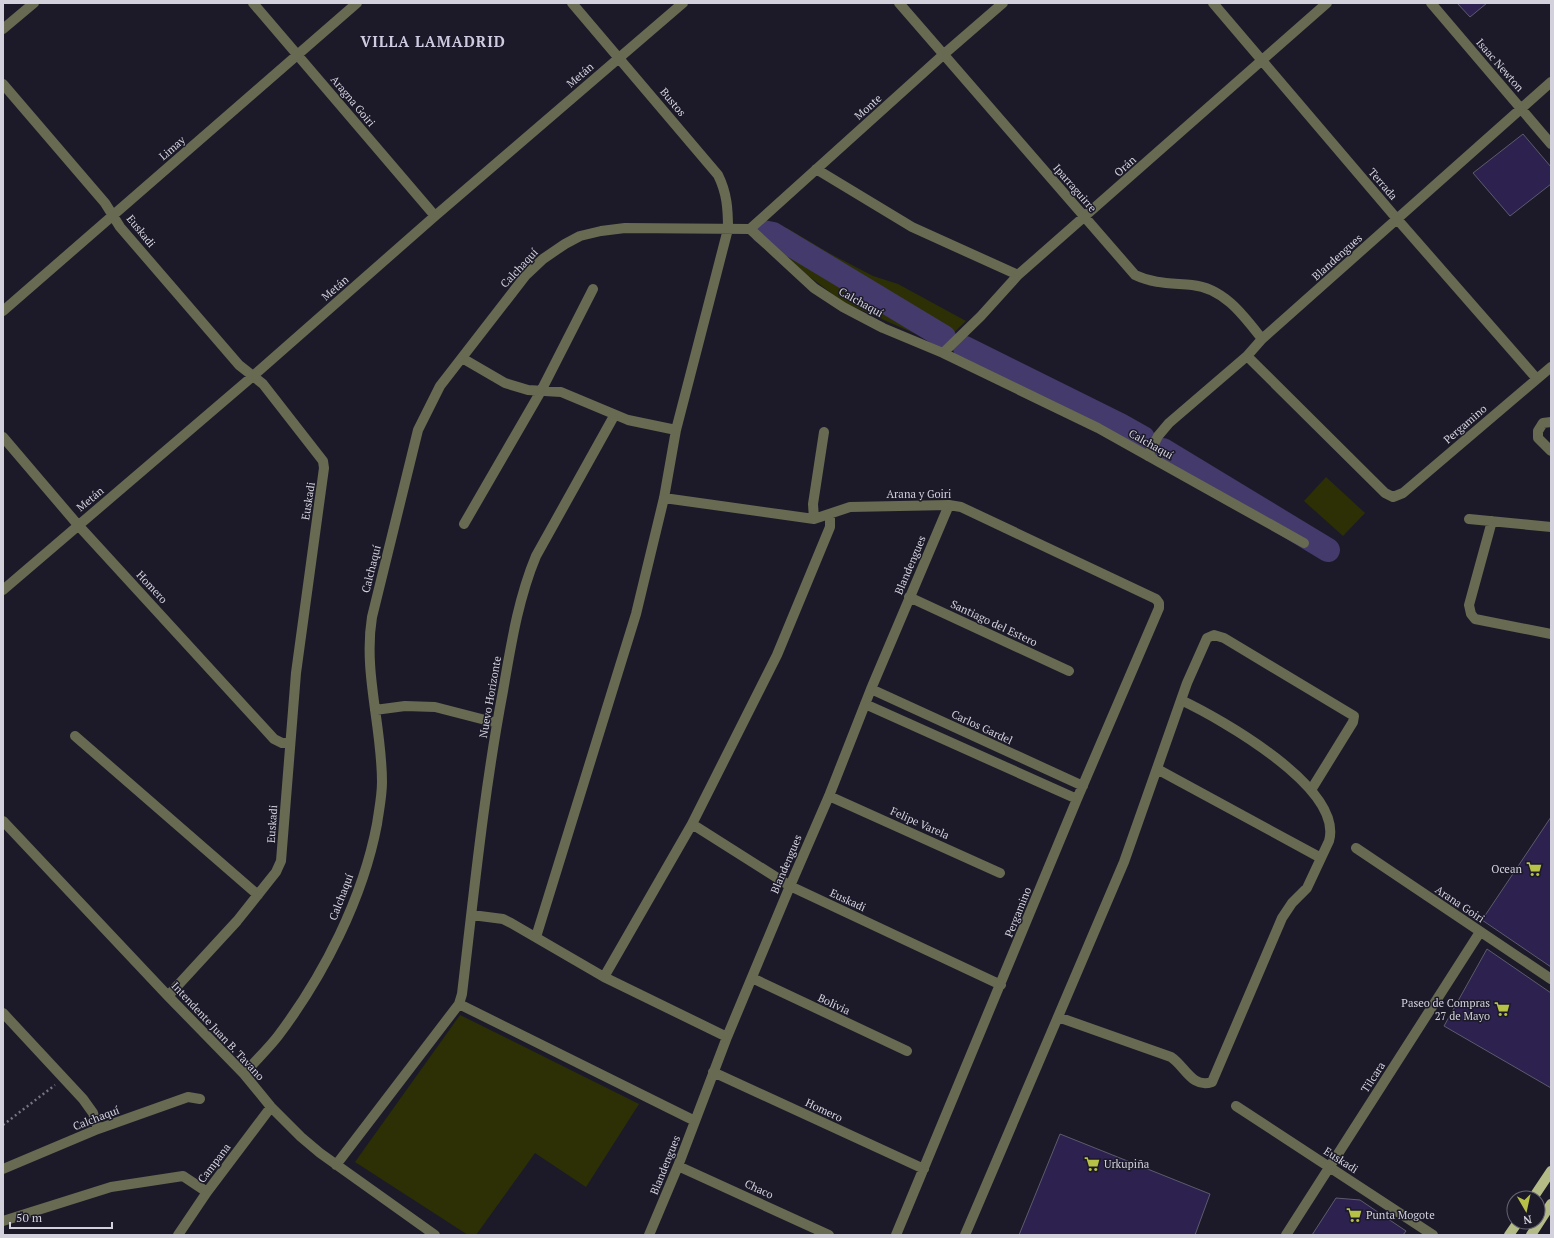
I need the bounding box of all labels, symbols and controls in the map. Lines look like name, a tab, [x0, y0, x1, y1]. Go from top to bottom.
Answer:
district label: VILLA LAMADRID	[360, 31, 506, 51]
street label: Isaac Newton	[1473, 36, 1527, 95]
street label: Metán	[564, 59, 597, 91]
street label: Aragna Goiri	[328, 73, 378, 129]
street label: Bustos	[657, 85, 689, 119]
street label: Monte	[852, 91, 885, 123]
street label: Limay	[156, 133, 188, 163]
street label: Orán	[1111, 152, 1139, 179]
street label: Iparraguirre	[1050, 161, 1100, 215]
street label: Terrada	[1365, 165, 1401, 203]
street label: Euskadi	[124, 212, 158, 250]
street label: Blandengues	[1309, 231, 1365, 283]
street label: Calchaquí	[497, 245, 541, 291]
street label: Metán	[319, 272, 352, 304]
street label: Calchaquí	[836, 284, 886, 320]
street label: Pergamino	[1441, 401, 1489, 447]
street label: Calchaquí	[1126, 426, 1176, 462]
street label: Euskadi	[298, 481, 318, 521]
street label: Metán	[74, 483, 107, 514]
street label: Arana y Goiri	[887, 487, 951, 501]
street label: Blandengues	[891, 533, 929, 597]
street label: Calchaquí	[358, 543, 384, 594]
street label: Homero	[133, 568, 171, 606]
street label: Santiago del Estero	[948, 597, 1040, 649]
street label: Nuevo Horizonte	[476, 654, 504, 739]
street label: Carlos Gardel	[949, 707, 1015, 747]
street label: Euskadi	[264, 804, 280, 844]
street label: Felipe Varela	[888, 804, 952, 842]
street label: Blandengues	[767, 832, 805, 896]
supermarket icon: Ocean	[1525, 860, 1543, 878]
place label: Ocean	[1491, 862, 1522, 876]
street label: Calchaquí	[326, 871, 357, 922]
street label: Arana Goiri	[1433, 882, 1487, 926]
street label: Pergamino	[1002, 885, 1034, 939]
street label: Euskadi	[828, 886, 868, 914]
street label: Intendente Juan B. Tavano	[169, 979, 267, 1083]
street label: Bolivia	[816, 990, 853, 1018]
place label: Paseo de Compras 27 de Mayo	[1401, 996, 1490, 1023]
supermarket icon: Paseo de Compras 27 de Mayo	[1493, 1000, 1511, 1018]
street label: Tilcara	[1358, 1059, 1388, 1095]
street label: Homero	[803, 1095, 845, 1125]
street label: Calchaquí	[71, 1102, 122, 1133]
street label: Blandengues	[647, 1133, 683, 1197]
street label: Campana	[195, 1140, 234, 1186]
street label: Euskadi	[1321, 1144, 1361, 1176]
supermarket icon: Urkupiña	[1083, 1155, 1101, 1173]
place label: Urkupiña	[1104, 1157, 1150, 1171]
street label: Chaco	[742, 1176, 776, 1202]
north arrow	[1506, 1190, 1546, 1230]
scale bar	[10, 1204, 112, 1230]
supermarket icon: Punta Mogote	[1345, 1206, 1363, 1224]
place label: Punta Mogote	[1366, 1208, 1435, 1222]
text: 50 m	[16, 1210, 43, 1225]
text: N	[1522, 1212, 1533, 1228]

